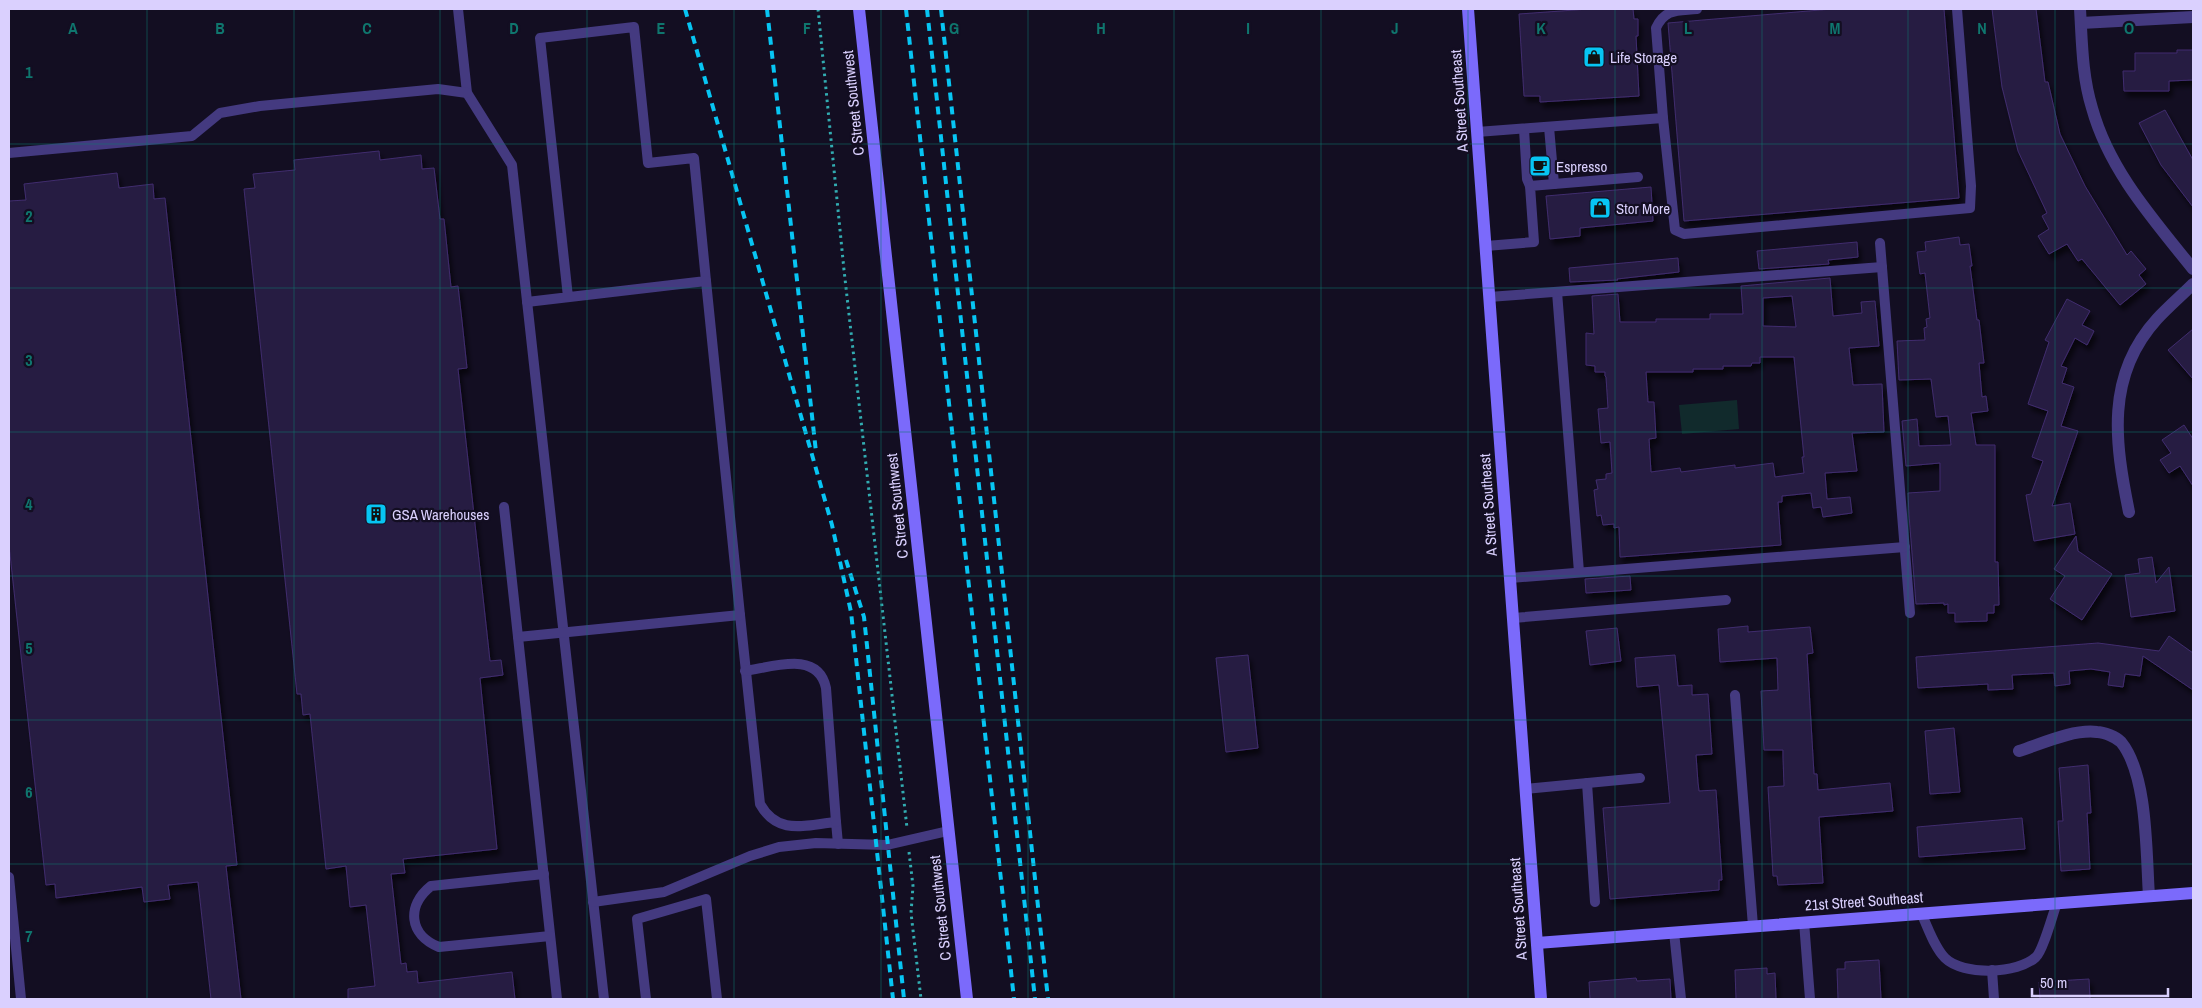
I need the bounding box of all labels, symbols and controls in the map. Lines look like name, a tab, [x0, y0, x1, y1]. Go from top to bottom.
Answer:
text: A	[68, 17, 78, 39]
text: B	[215, 17, 225, 39]
text: C	[362, 17, 372, 39]
text: D	[509, 17, 519, 39]
text: E	[657, 17, 666, 39]
text: F	[803, 17, 811, 39]
text: G	[949, 17, 959, 39]
text: H	[1096, 17, 1106, 39]
text: I	[1246, 17, 1250, 39]
text: J	[1391, 17, 1399, 39]
text: K	[1536, 17, 1546, 39]
text: L	[1684, 17, 1692, 39]
text: M	[1830, 17, 1841, 39]
text: N	[1977, 17, 1987, 39]
text: O	[2124, 17, 2134, 39]
shop icon: Life Storage	[1582, 45, 1606, 69]
place label: Life Storage	[1610, 47, 1677, 68]
street label: C Street Southwest	[837, 49, 869, 157]
street label: A Street Southeast	[1445, 49, 1473, 154]
text: 1	[25, 61, 33, 83]
cafe icon: Espresso	[1528, 154, 1552, 178]
place label: Espresso	[1556, 156, 1607, 177]
shop icon: Stor More	[1588, 196, 1612, 220]
place label: Stor More	[1616, 198, 1670, 219]
text: 2	[25, 205, 33, 227]
text: 3	[25, 349, 33, 371]
street label: C Street Southwest	[881, 452, 913, 560]
street label: A Street Southeast	[1474, 453, 1502, 558]
text: 4	[25, 493, 33, 515]
building icon: GSA Warehouses	[364, 502, 388, 526]
place label: GSA Warehouses	[392, 504, 489, 525]
text: 5	[25, 637, 33, 659]
text: 6	[25, 781, 33, 803]
street label: C Street Southwest	[924, 854, 956, 962]
street label: A Street Southeast	[1504, 857, 1532, 962]
street label: 21st Street Southeast	[1804, 886, 1924, 916]
text: 7	[25, 925, 33, 947]
scale bar	[2032, 966, 2168, 998]
text: 50 m	[2040, 972, 2067, 993]

